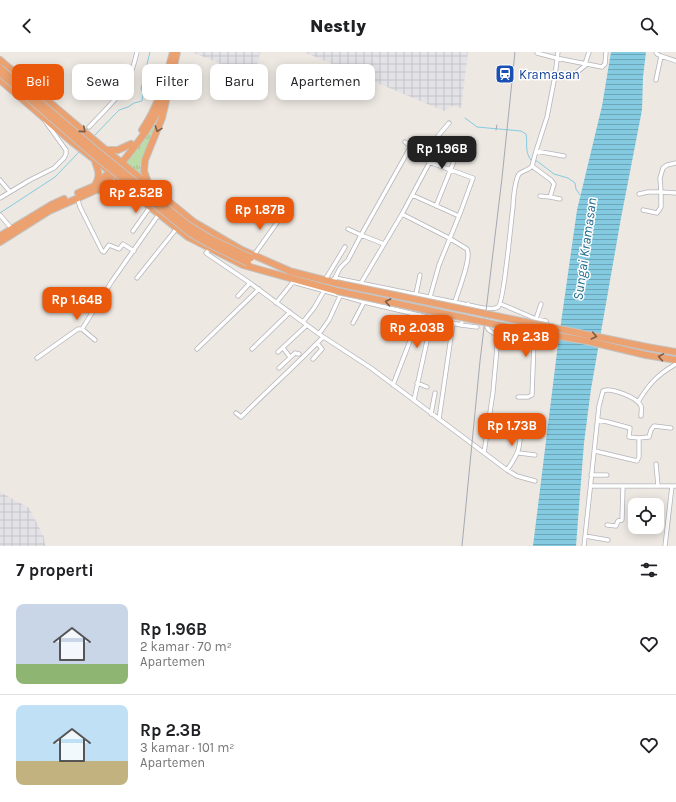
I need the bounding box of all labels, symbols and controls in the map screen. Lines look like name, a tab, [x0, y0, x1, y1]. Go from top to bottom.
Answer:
icon: back	[16, 15, 38, 37]
text: Nestly	[310, 15, 366, 37]
icon: search	[638, 15, 660, 37]
station icon: Kramasan	[494, 63, 516, 85]
chip: Beli	[12, 64, 64, 100]
chip: Sewa	[72, 64, 134, 100]
chip: Filter	[142, 64, 202, 100]
chip: Baru	[210, 64, 268, 100]
chip: Apartemen	[276, 64, 375, 100]
place label: Kramasan	[519, 67, 580, 82]
one-way arrow	[154, 125, 163, 132]
one-way arrow	[78, 126, 85, 133]
pin: Rp 1.96B	[401, 136, 483, 170]
text: Rp 1.96B	[416, 141, 468, 156]
pin: Rp 2.52B	[95, 180, 177, 214]
text: Rp 2.52B	[109, 185, 163, 200]
pin: Rp 1.87B	[219, 197, 301, 231]
water label: Sungai Kramasan	[569, 197, 601, 301]
text: Rp 1.87B	[235, 202, 285, 217]
pin: Rp 1.64B	[36, 287, 118, 321]
text: Rp 1.64B	[51, 292, 103, 307]
one-way arrow	[385, 298, 391, 306]
pin: Rp 2.03B	[376, 315, 458, 349]
text: Rp 2.03B	[390, 320, 444, 335]
pin: Rp 2.3B	[489, 324, 563, 358]
text: Rp 2.3B	[503, 329, 549, 344]
one-way arrow	[590, 332, 597, 340]
one-way arrow	[658, 354, 664, 362]
pin: Rp 1.73B	[471, 413, 553, 447]
text: Rp 1.73B	[487, 418, 537, 433]
map controls	[628, 498, 664, 534]
button: locate	[628, 498, 664, 534]
icon: filters	[638, 559, 660, 581]
text: 7 properti	[16, 560, 94, 580]
text: Rp 1.96B	[140, 619, 207, 639]
icon: home	[48, 620, 96, 668]
icon: heart	[638, 633, 660, 655]
text: 2 kamar · 70 m²	[140, 639, 232, 654]
text: Apartemen	[140, 654, 205, 669]
text: Rp 2.3B	[140, 720, 201, 740]
icon: home	[48, 721, 96, 769]
icon: heart	[638, 734, 660, 756]
text: 3 kamar · 101 m²	[140, 740, 235, 755]
text: Apartemen	[140, 755, 205, 770]

